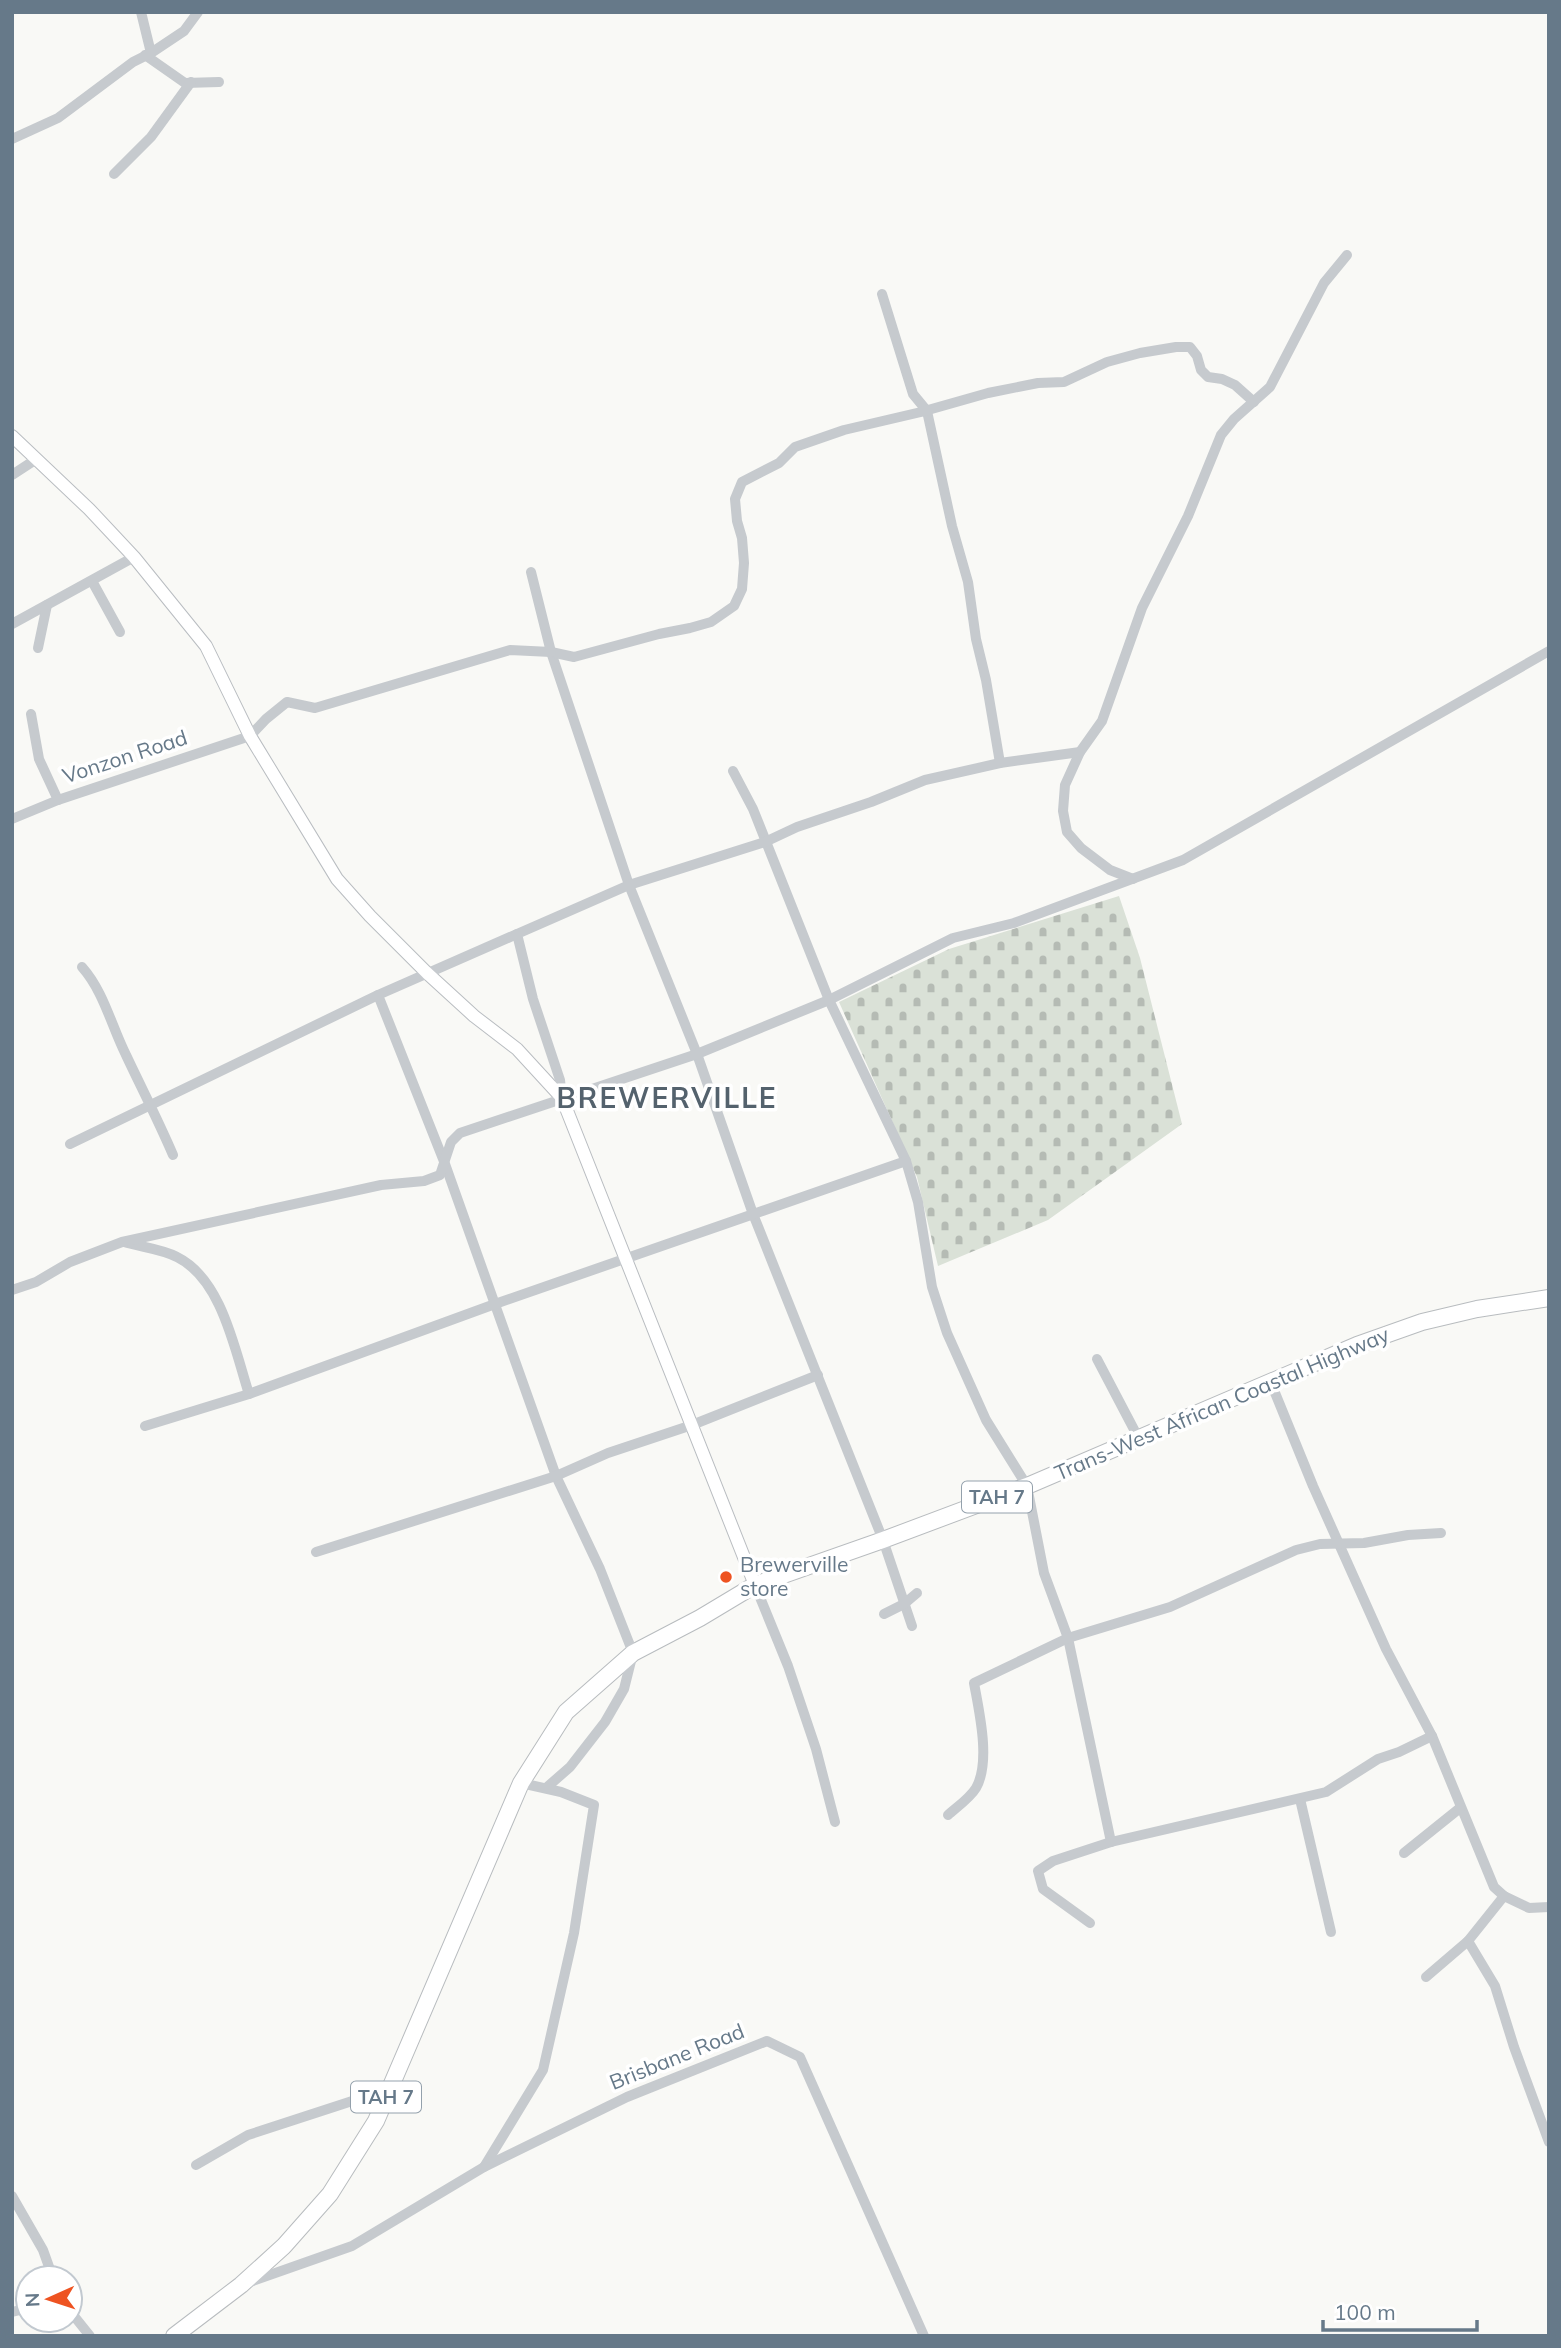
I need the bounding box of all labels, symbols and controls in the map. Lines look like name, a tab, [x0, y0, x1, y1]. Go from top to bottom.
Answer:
street label: Vonzon Road	[59, 724, 190, 788]
district label: BREWERVILLE	[556, 1080, 778, 1115]
street label: Trans-West African Coastal Highway	[1050, 1321, 1393, 1486]
road number: TAH 7	[962, 1482, 1032, 1512]
place label: Brewerville store	[740, 1551, 848, 1601]
marker: Brewerville store	[718, 1569, 734, 1585]
street label: Brisbane Road	[605, 2017, 748, 2095]
road number: TAH 7	[351, 2082, 421, 2112]
north arrow	[14, 2264, 84, 2334]
scale bar	[1323, 2288, 1477, 2332]
text: N	[20, 2292, 44, 2308]
text: 100 m	[1334, 2299, 1396, 2325]

